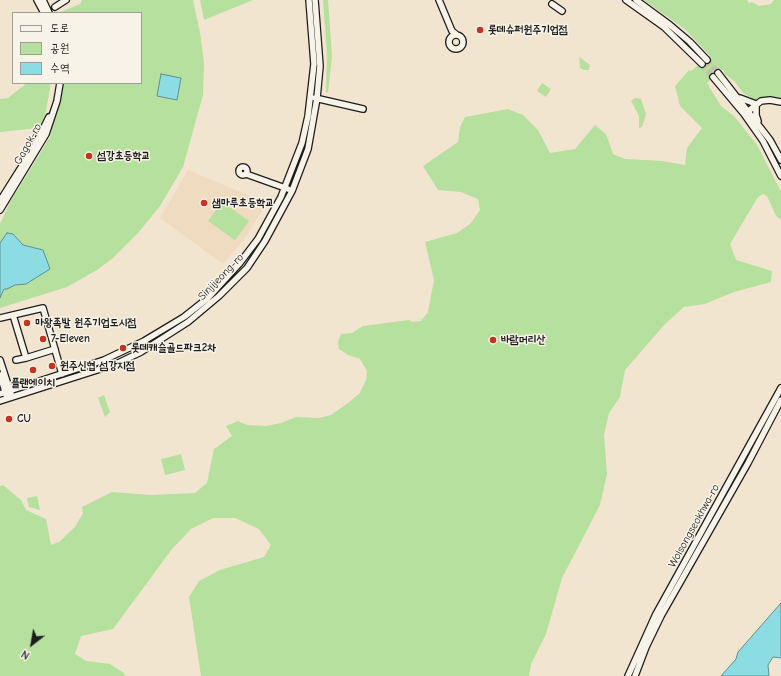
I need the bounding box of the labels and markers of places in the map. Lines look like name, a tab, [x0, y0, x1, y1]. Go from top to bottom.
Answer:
place label: 롯데슈퍼원주기업점	[488, 23, 568, 37]
marker: 롯데슈퍼원주기업점	[475, 25, 485, 35]
place label: 섬강초등학교	[97, 149, 150, 163]
marker: 섬강초등학교	[84, 151, 94, 161]
place label: 샘마루초등학교	[212, 196, 274, 210]
marker: 샘마루초등학교	[199, 198, 209, 208]
place label: 마왕족발 원주기업도시점	[35, 316, 136, 330]
marker: 마왕족발 원주기업도시점	[22, 318, 32, 328]
place label: 7-Eleven	[51, 332, 90, 346]
place label: 바람머리산	[501, 333, 545, 347]
marker: 7-Eleven	[38, 334, 48, 344]
marker: 바람머리산	[488, 335, 498, 345]
place label: 롯데캐슬골드파크2차	[131, 341, 216, 355]
marker: 롯데캐슬골드파크2차	[118, 343, 128, 353]
place label: 원주신협 섬강지점	[60, 359, 135, 373]
marker: 원주신협 섬강지점	[47, 361, 57, 371]
marker: 플랜에이치	[28, 365, 38, 375]
place label: 플랜에이치	[11, 376, 55, 390]
place label: CU	[17, 412, 31, 426]
marker: CU	[4, 414, 14, 424]

